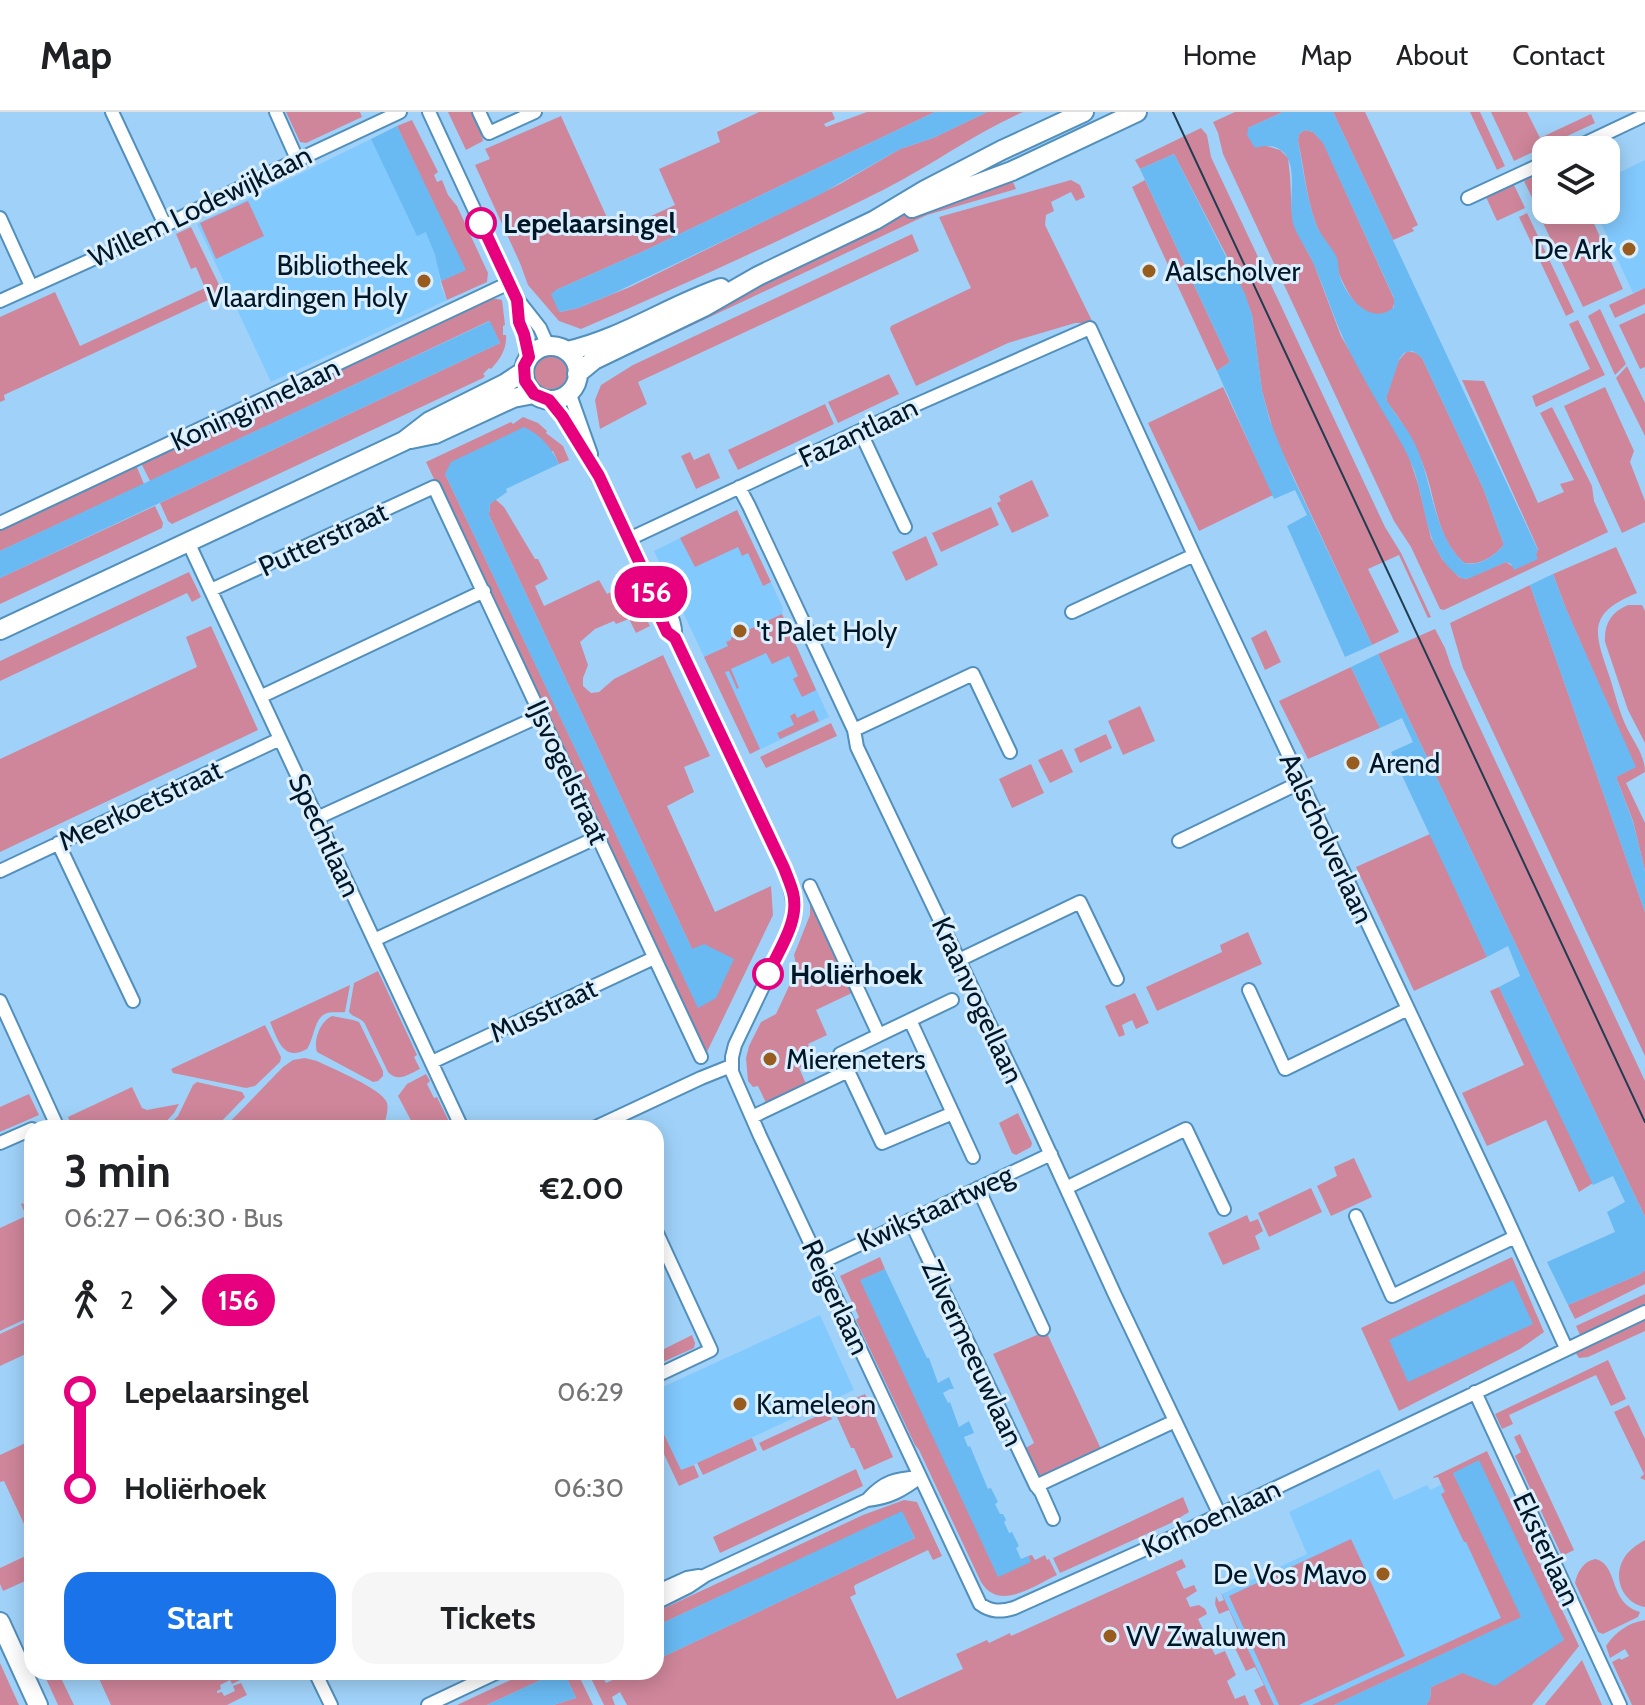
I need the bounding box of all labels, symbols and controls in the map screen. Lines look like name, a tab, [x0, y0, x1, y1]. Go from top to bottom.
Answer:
text: Map	[40, 32, 112, 79]
text: Home	[1183, 38, 1256, 72]
text: Map	[1300, 38, 1352, 72]
text: About	[1396, 38, 1468, 72]
text: Contact	[1512, 38, 1605, 72]
map controls	[1532, 136, 1620, 224]
button: layers	[1532, 136, 1620, 224]
street label: Willem Lodewijklaan	[83, 137, 317, 275]
place label: Lepelaarsingel	[503, 206, 676, 240]
marker: Lepelaarsingel	[466, 208, 496, 238]
place label: De Ark	[1534, 232, 1613, 266]
marker: De Ark	[1620, 240, 1638, 258]
place label: Bibliotheek Vlaardingen Holy	[206, 248, 408, 314]
place label: Aalscholver	[1165, 254, 1300, 288]
marker: Aalscholver	[1140, 262, 1158, 280]
marker: Bibliotheek Vlaardingen Holy	[415, 272, 433, 290]
street label: Koninginnelaan	[165, 350, 345, 458]
street label: Fazantlaan	[793, 390, 923, 474]
street label: Putterstraat	[253, 494, 393, 584]
line badge: 156	[605, 566, 697, 618]
text: 156	[630, 575, 672, 609]
place label: 't Palet Holy	[756, 614, 897, 648]
marker: 't Palet Holy	[731, 622, 749, 640]
street label: IJsvogelstraat	[520, 695, 616, 849]
place label: Arend	[1369, 746, 1440, 780]
street label: Aalscholverlaan	[1273, 747, 1381, 929]
street label: Meerkoetstraat	[53, 752, 227, 858]
marker: Arend	[1344, 754, 1362, 772]
street label: Spechtlaan	[282, 768, 368, 902]
street label: Kraanvogellaan	[925, 911, 1031, 1089]
place label: Holiërhoek	[790, 957, 924, 991]
marker: Holiërhoek	[753, 959, 783, 989]
street label: Musstraat	[484, 970, 602, 1050]
place label: Miereneters	[786, 1042, 926, 1076]
marker: Miereneters	[761, 1050, 779, 1068]
text: 3 min	[64, 1145, 171, 1198]
street label: Kwikstaartweg	[852, 1157, 1019, 1259]
text: €2.00	[540, 1170, 624, 1207]
text: 06:27 – 06:30 · Bus	[64, 1202, 283, 1234]
street label: Reigerlaan	[795, 1234, 877, 1360]
street label: Zilvermeeuwlaan	[915, 1254, 1031, 1452]
icon: walk	[64, 1278, 108, 1322]
icon: forward	[146, 1278, 190, 1322]
text: 156	[218, 1283, 259, 1317]
text: 2	[120, 1284, 134, 1316]
text: Lepelaarsingel	[124, 1374, 309, 1411]
text: 06:29	[557, 1376, 624, 1408]
place label: Kameleon	[756, 1387, 876, 1421]
marker: Kameleon	[731, 1395, 749, 1413]
text: Holiërhoek	[124, 1470, 267, 1507]
street label: Korhoenlaan	[1136, 1471, 1286, 1565]
text: 06:30	[553, 1472, 624, 1504]
street label: Eksterlaan	[1506, 1487, 1588, 1611]
place label: De Vos Mavo	[1213, 1557, 1367, 1591]
marker: De Vos Mavo	[1374, 1565, 1392, 1583]
button: Start	[64, 1572, 336, 1664]
button: Tickets	[352, 1572, 624, 1664]
place label: VV Zwaluwen	[1126, 1619, 1286, 1653]
marker: VV Zwaluwen	[1101, 1627, 1119, 1645]

